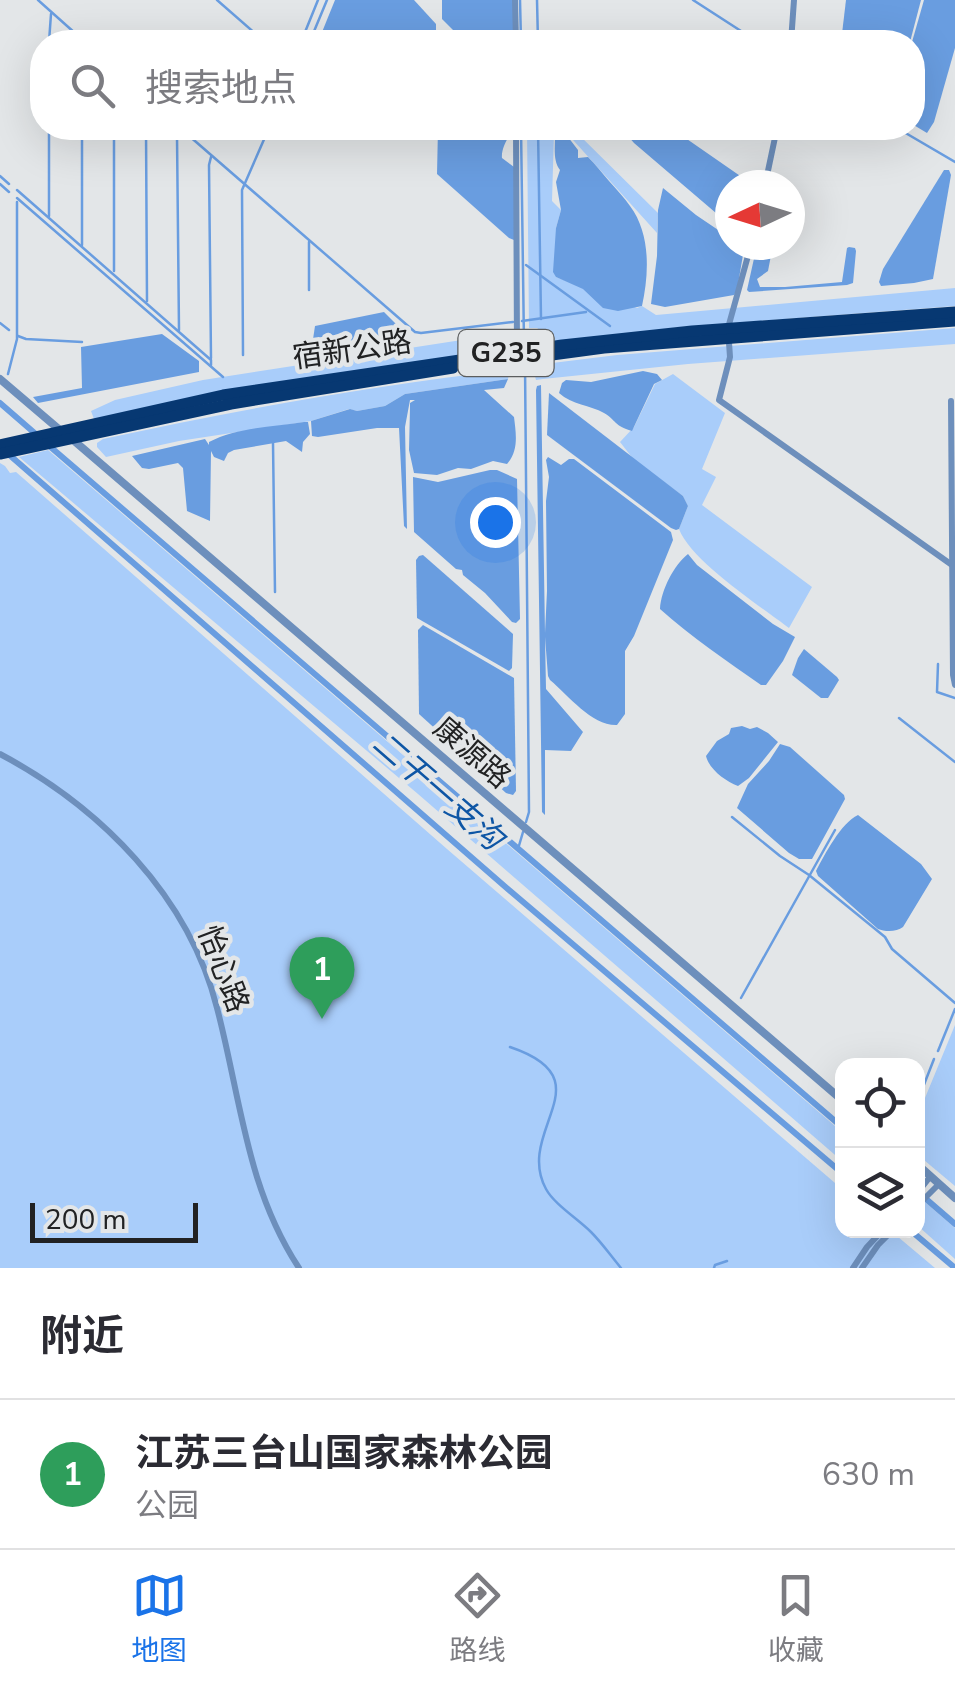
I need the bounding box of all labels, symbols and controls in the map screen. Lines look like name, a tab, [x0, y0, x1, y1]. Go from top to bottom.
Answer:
search box	[30, 30, 925, 140]
icon: search	[65, 58, 120, 113]
text: 搜索地点	[145, 63, 297, 114]
north arrow	[715, 170, 805, 260]
street label: 宿新公路	[290, 321, 414, 379]
road number: G235	[458, 330, 554, 376]
your location	[470, 497, 521, 548]
street label: 康源路	[425, 708, 519, 798]
water label: 二干一支沟	[364, 722, 515, 862]
street label: 怡心路	[188, 920, 258, 1018]
pin: 1	[290, 936, 354, 1019]
map controls	[835, 1058, 925, 1238]
button: locate	[835, 1058, 925, 1148]
button: layers	[835, 1148, 925, 1238]
scale bar	[30, 1198, 198, 1242]
text: 200 m	[45, 1201, 127, 1239]
text: 附近	[40, 1308, 124, 1365]
text: 江苏三台山国家森林公园	[135, 1428, 553, 1479]
text: 1	[63, 1453, 82, 1496]
text: 630 m	[822, 1453, 915, 1496]
text: 公园	[135, 1484, 199, 1527]
tab: 地图	[131, 1568, 187, 1670]
tab: 路线	[449, 1568, 506, 1670]
tab: 收藏	[768, 1568, 824, 1670]

